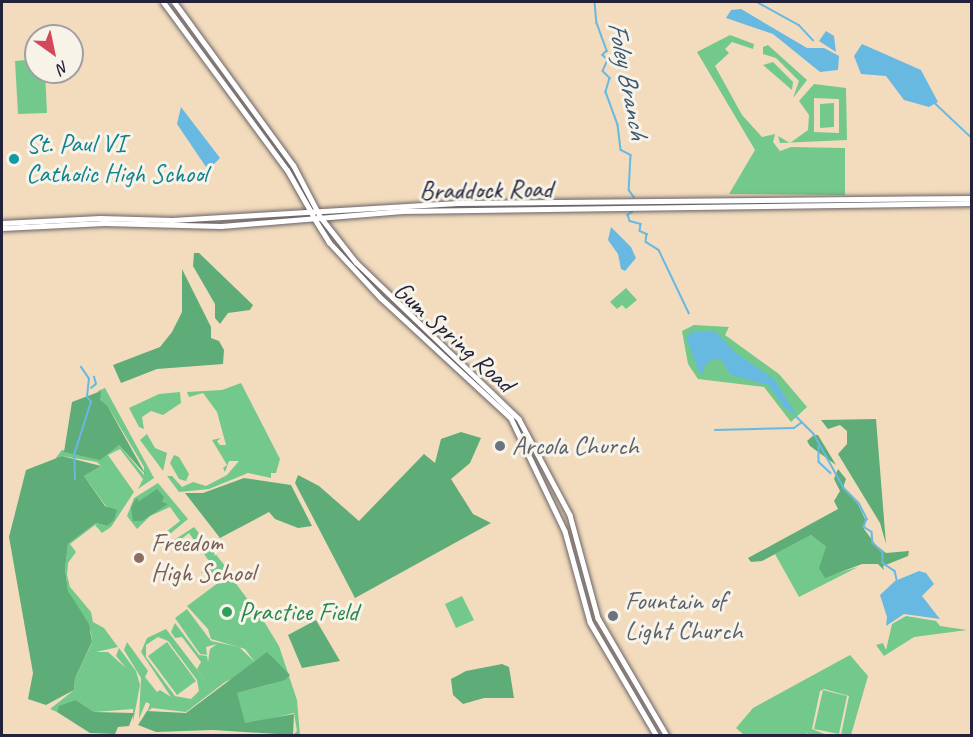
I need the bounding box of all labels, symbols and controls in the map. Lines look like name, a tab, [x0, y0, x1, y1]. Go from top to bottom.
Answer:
water label: Foley Branch	[601, 18, 655, 142]
north arrow	[24, 24, 84, 84]
text: N	[53, 56, 72, 79]
place label: St. Paul VI Catholic High School	[26, 128, 207, 190]
marker: St. Paul VI Catholic High School	[7, 152, 21, 166]
street label: Braddock Road	[420, 173, 552, 207]
street label: Gum Spring Road	[388, 275, 520, 399]
place label: Arcola Church	[512, 430, 639, 462]
marker: Arcola Church	[493, 439, 507, 453]
place label: Freedom High School	[151, 527, 254, 588]
marker: Freedom High School	[132, 551, 146, 565]
place label: Fountain of Light Church	[625, 585, 742, 646]
place label: Practice Field	[239, 596, 358, 628]
marker: Practice Field	[220, 605, 234, 619]
marker: Fountain of Light Church	[606, 609, 620, 623]

